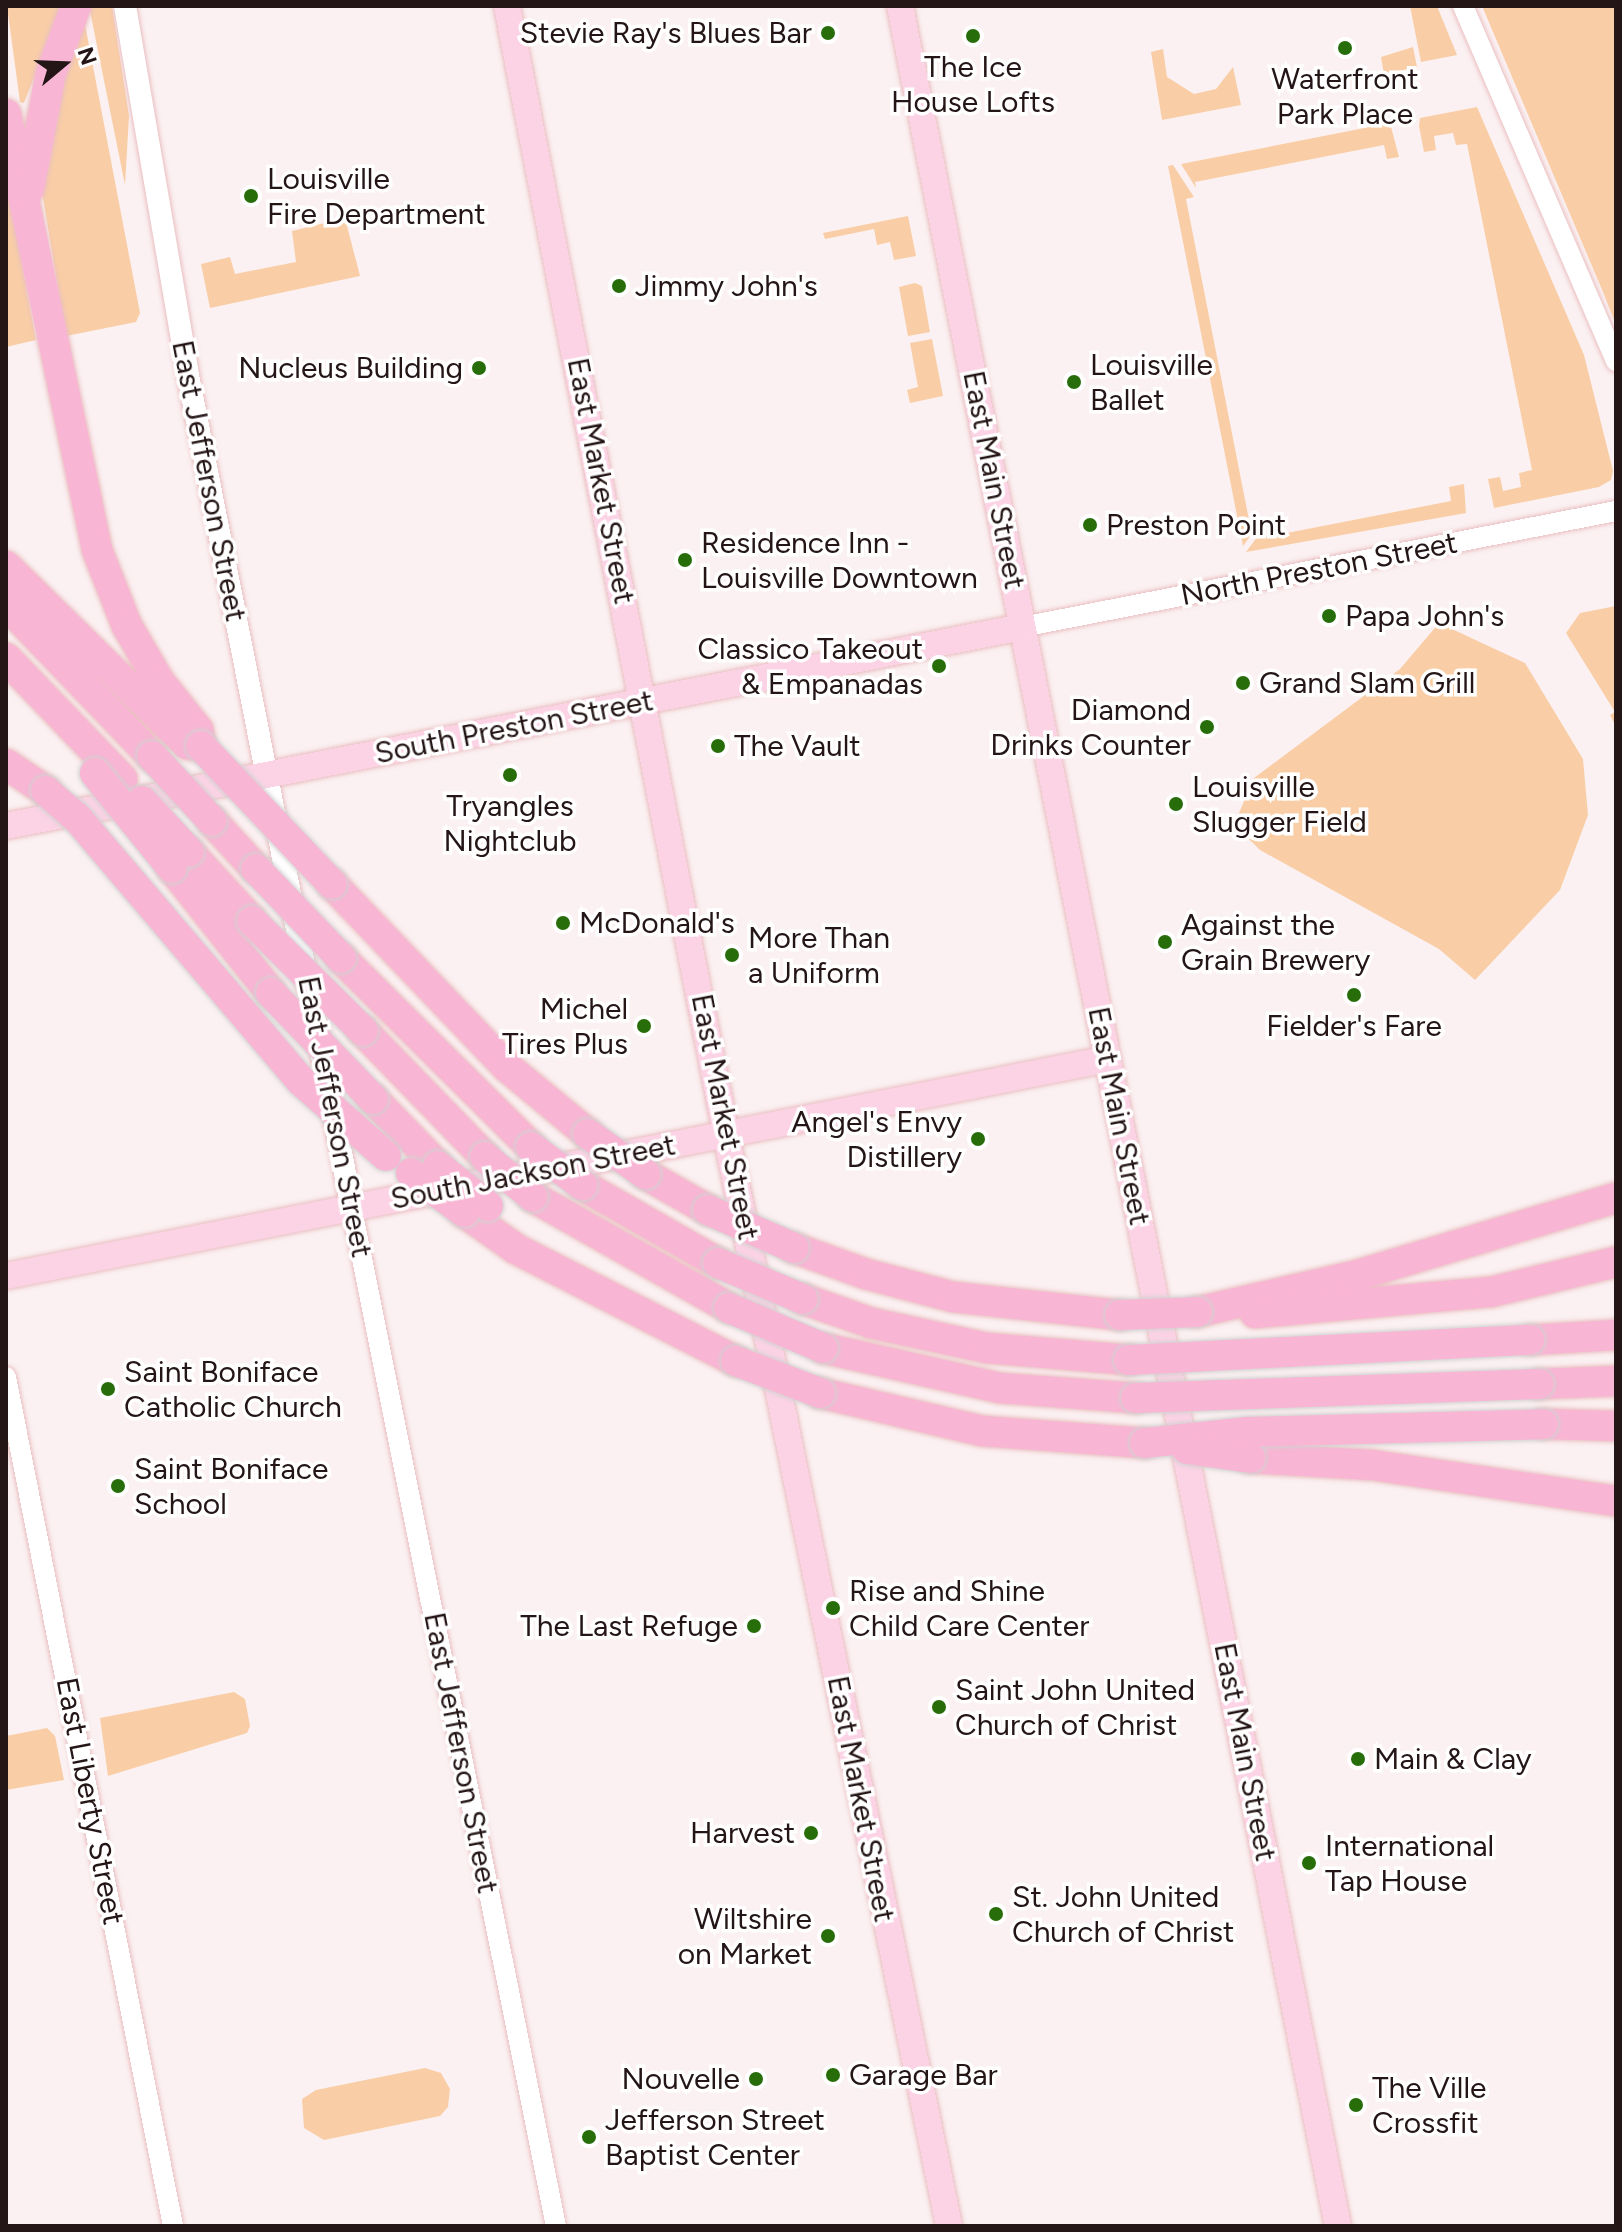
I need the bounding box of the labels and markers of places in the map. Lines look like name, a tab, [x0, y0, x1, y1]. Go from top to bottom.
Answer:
place label: Stevie Ray's Blues Bar	[520, 15, 812, 51]
marker: Stevie Ray's Blues Bar	[819, 24, 837, 42]
marker: The Ice House Lofts	[964, 27, 982, 45]
marker: Waterfront Park Place	[1336, 39, 1354, 57]
place label: The Ice House Lofts	[891, 49, 1055, 120]
place label: Waterfront Park Place	[1271, 61, 1419, 132]
place label: Louisville Fire Department	[267, 161, 486, 232]
marker: Louisville Fire Department	[242, 187, 260, 205]
place label: Jimmy John's	[635, 268, 818, 304]
marker: Jimmy John's	[610, 277, 628, 295]
place label: Louisville Ballet	[1090, 347, 1213, 418]
place label: Nucleus Building	[238, 350, 463, 386]
marker: Nucleus Building	[470, 359, 488, 377]
marker: Louisville Ballet	[1065, 373, 1083, 391]
place label: Preston Point	[1106, 507, 1286, 543]
marker: Preston Point	[1081, 516, 1099, 534]
place label: Residence Inn - Louisville Downtown	[701, 525, 978, 596]
marker: Residence Inn - Louisville Downtown	[676, 551, 694, 569]
place label: Papa John's	[1345, 598, 1504, 634]
marker: Papa John's	[1320, 607, 1338, 625]
place label: Classico Takeout & Empanadas	[697, 631, 923, 702]
marker: Classico Takeout & Empanadas	[930, 657, 948, 675]
place label: Grand Slam Grill	[1259, 665, 1475, 701]
marker: Grand Slam Grill	[1234, 674, 1252, 692]
place label: Diamond Drinks Counter	[990, 692, 1191, 762]
marker: Diamond Drinks Counter	[1198, 718, 1216, 736]
place label: The Vault	[734, 728, 861, 764]
marker: The Vault	[709, 737, 727, 755]
marker: Tryangles Nightclub	[501, 766, 519, 784]
place label: Louisville Slugger Field	[1192, 769, 1367, 840]
place label: Tryangles Nightclub	[444, 788, 576, 858]
marker: Louisville Slugger Field	[1167, 795, 1185, 813]
place label: McDonald's	[579, 905, 735, 941]
place label: Against the Grain Brewery	[1181, 907, 1370, 978]
marker: McDonald's	[554, 914, 572, 932]
place label: More Than a Uniform	[748, 920, 890, 990]
marker: Against the Grain Brewery	[1156, 933, 1174, 951]
marker: More Than a Uniform	[723, 946, 741, 964]
marker: Fielder's Fare	[1345, 986, 1363, 1004]
place label: Michel Tires Plus	[502, 991, 628, 1062]
place label: Fielder's Fare	[1266, 1008, 1442, 1044]
marker: Michel Tires Plus	[635, 1017, 653, 1035]
place label: Angel's Envy Distillery	[791, 1104, 962, 1174]
marker: Angel's Envy Distillery	[969, 1130, 987, 1148]
place label: Saint Boniface Catholic Church	[124, 1354, 342, 1424]
marker: Saint Boniface Catholic Church	[99, 1380, 117, 1398]
place label: Saint Boniface School	[134, 1451, 328, 1522]
marker: Saint Boniface School	[109, 1477, 127, 1495]
place label: Rise and Shine Child Care Center	[849, 1573, 1089, 1644]
marker: Rise and Shine Child Care Center	[824, 1599, 842, 1617]
place label: The Last Refuge	[520, 1608, 738, 1644]
marker: The Last Refuge	[745, 1617, 763, 1635]
place label: Saint John United Church of Christ	[955, 1672, 1195, 1742]
marker: Saint John United Church of Christ	[930, 1698, 948, 1716]
place label: Main & Clay	[1374, 1741, 1532, 1777]
marker: Main & Clay	[1349, 1750, 1367, 1768]
place label: Harvest	[690, 1815, 795, 1851]
marker: Harvest	[802, 1824, 820, 1842]
place label: International Tap House	[1325, 1828, 1494, 1898]
marker: International Tap House	[1300, 1854, 1318, 1872]
place label: St. John United Church of Christ	[1012, 1879, 1234, 1950]
place label: Wiltshire on Market	[678, 1901, 812, 1972]
marker: St. John United Church of Christ	[987, 1905, 1005, 1923]
marker: Wiltshire on Market	[819, 1927, 837, 1945]
place label: Garage Bar	[849, 2057, 998, 2093]
place label: Nouvelle	[621, 2061, 740, 2097]
marker: Garage Bar	[824, 2066, 842, 2084]
marker: Nouvelle	[747, 2070, 765, 2088]
place label: The Ville Crossfit	[1372, 2070, 1486, 2140]
marker: The Ville Crossfit	[1347, 2096, 1365, 2114]
place label: Jefferson Street Baptist Center	[605, 2102, 825, 2172]
marker: Jefferson Street Baptist Center	[580, 2128, 598, 2146]

